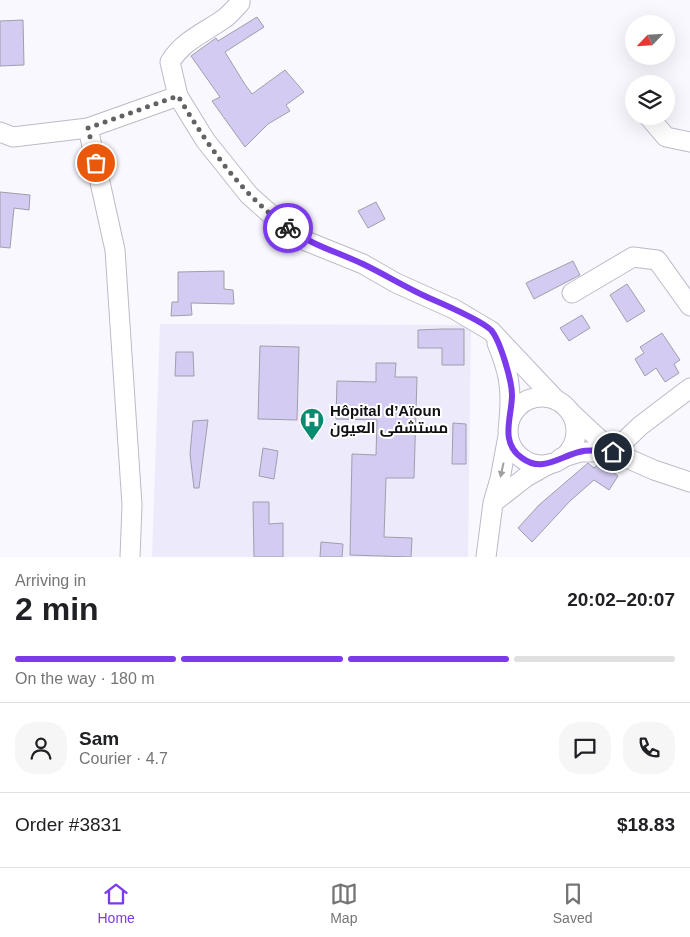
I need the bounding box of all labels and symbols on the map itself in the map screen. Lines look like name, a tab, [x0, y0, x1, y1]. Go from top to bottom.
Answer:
north arrow	[625, 15, 675, 65]
pin	[75, 142, 117, 184]
courier	[263, 203, 313, 253]
place label: Hôpital d’Aïoun مستشفى العيون	[330, 402, 448, 437]
hospital icon: Hôpital d’Aïoun مستشفى العيون	[299, 407, 325, 441]
pin	[592, 431, 634, 473]
one-way arrow	[498, 463, 506, 479]

